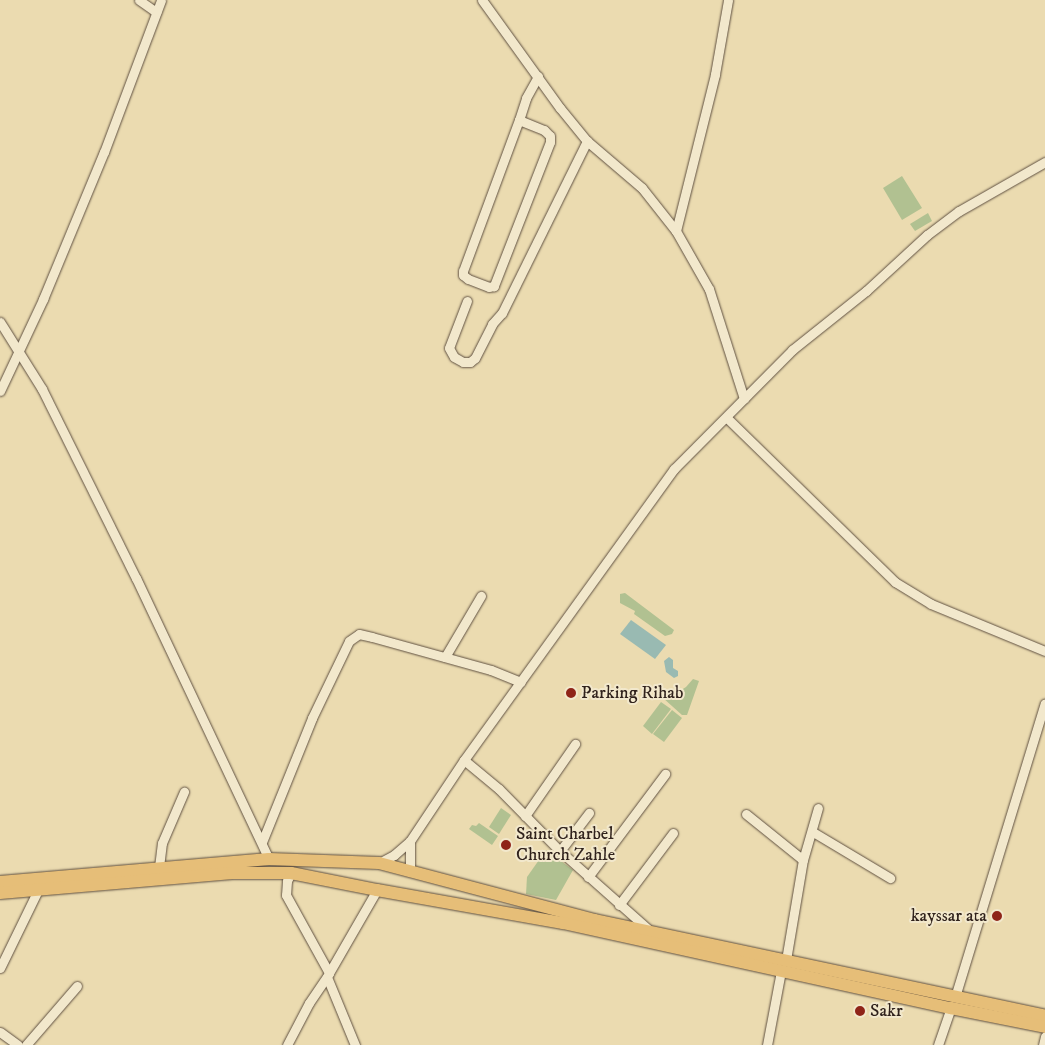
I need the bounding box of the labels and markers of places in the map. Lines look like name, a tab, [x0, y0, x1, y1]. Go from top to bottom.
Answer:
place label: Parking Rihab	[581, 682, 683, 704]
marker: Parking Rihab	[565, 687, 577, 699]
place label: Saint Charbel Church Zahle	[516, 824, 615, 866]
marker: Saint Charbel Church Zahle	[500, 839, 512, 851]
place label: kayssar ata	[911, 905, 987, 927]
marker: kayssar ata	[991, 910, 1003, 922]
place label: Sakr	[870, 1000, 903, 1022]
marker: Sakr	[854, 1005, 866, 1017]

